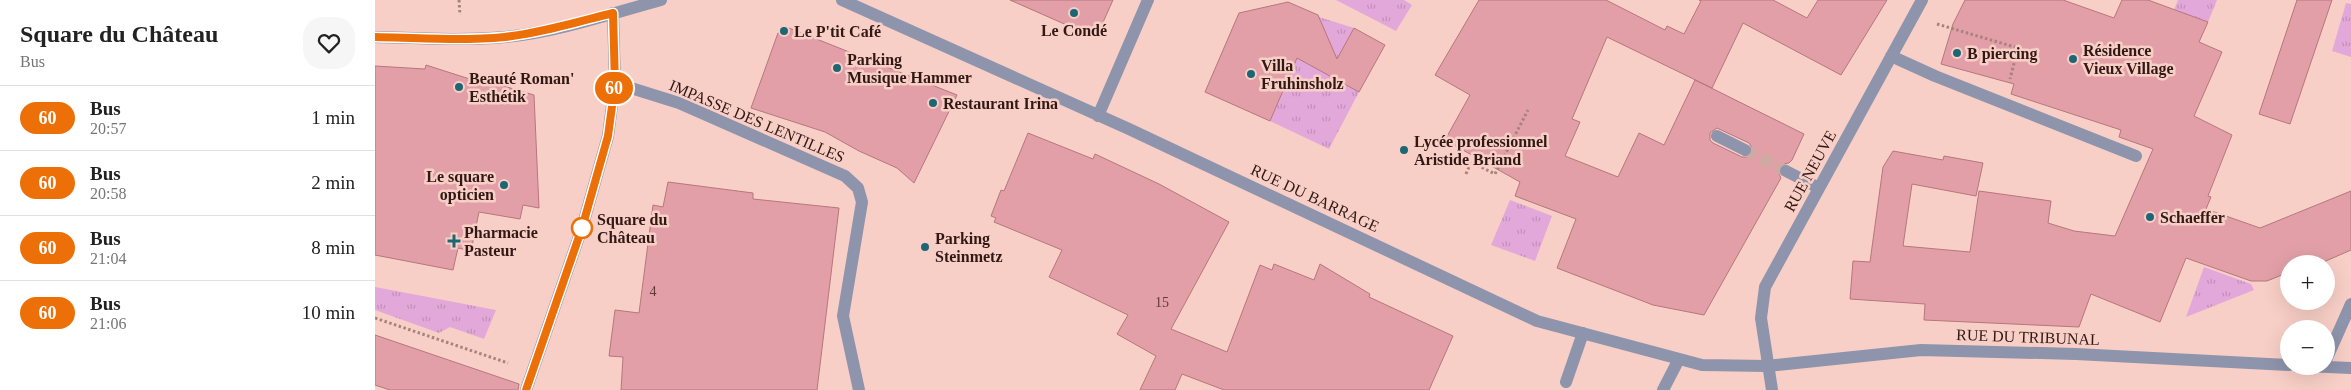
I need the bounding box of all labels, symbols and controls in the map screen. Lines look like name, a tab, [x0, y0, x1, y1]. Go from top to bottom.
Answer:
marker: Le Condé	[1068, 7, 1080, 19]
button: heart	[303, 17, 355, 69]
text: Square du Château	[20, 21, 218, 47]
place label: Le Condé	[1041, 22, 1107, 39]
place label: Le P'tit Café	[794, 23, 881, 40]
marker: Le P'tit Café	[778, 25, 790, 37]
place label: Résidence Vieux Village	[2083, 42, 2174, 78]
place label: B piercing	[1967, 45, 2037, 63]
marker: B piercing	[1951, 47, 1963, 59]
place label: Parking Musique Hammer	[847, 51, 972, 87]
text: Bus	[20, 53, 45, 70]
marker: Résidence Vieux Village	[2067, 53, 2079, 65]
place label: Villa Fruhinsholz	[1261, 57, 1344, 92]
marker: Parking Musique Hammer	[831, 62, 843, 74]
marker: Villa Fruhinsholz	[1245, 68, 1257, 80]
place label: Beauté Roman' Esthétik	[469, 70, 574, 105]
line badge: 60	[591, 72, 637, 104]
street label: IMPASSE DES LENTILLES	[667, 76, 847, 166]
text: 60	[605, 78, 623, 98]
marker: Beauté Roman' Esthétik	[453, 81, 465, 93]
place label: Restaurant Irina	[943, 95, 1058, 112]
marker: Restaurant Irina	[927, 97, 939, 109]
text: Bus	[90, 98, 121, 119]
text: 1 min	[311, 107, 355, 128]
text: 60	[39, 108, 57, 128]
text: 20:57	[90, 120, 126, 137]
street label: RUE NEUVE	[1781, 127, 1839, 215]
place label: Lycée professionnel Aristide Briand	[1414, 133, 1548, 168]
marker: Lycée professionnel Aristide Briand	[1398, 144, 1410, 156]
street label: RUE DU BARRAGE	[1248, 161, 1382, 235]
text: Bus	[90, 163, 121, 184]
place label: Le square opticien	[426, 168, 494, 204]
text: 2 min	[311, 172, 355, 193]
text: 60	[39, 173, 57, 193]
marker: Le square opticien	[498, 179, 510, 191]
text: 20:58	[90, 185, 126, 202]
place label: Schaeffer	[2160, 209, 2225, 226]
place label: Square du Château	[597, 211, 668, 246]
marker: Schaeffer	[2144, 211, 2156, 223]
marker: Square du Château	[571, 217, 593, 239]
place label: Pharmacie Pasteur	[464, 224, 538, 259]
text: Bus	[90, 228, 121, 249]
place label: Parking Steinmetz	[935, 230, 1003, 265]
marker: Pharmacie Pasteur	[448, 235, 460, 247]
text: 8 min	[311, 237, 355, 258]
text: 60	[39, 238, 57, 258]
marker: Parking Steinmetz	[919, 241, 931, 253]
text: 21:04	[90, 250, 126, 267]
map controls	[2280, 255, 2335, 375]
button: +	[2280, 255, 2335, 310]
house number: 4	[650, 284, 657, 299]
text: Bus	[90, 293, 121, 314]
house number: 15	[1155, 295, 1169, 310]
text: 10 min	[302, 302, 355, 323]
text: 60	[39, 303, 57, 323]
text: 21:06	[90, 315, 126, 332]
button: −	[2280, 320, 2335, 375]
street label: RUE DU TRIBUNAL	[1956, 326, 2100, 348]

